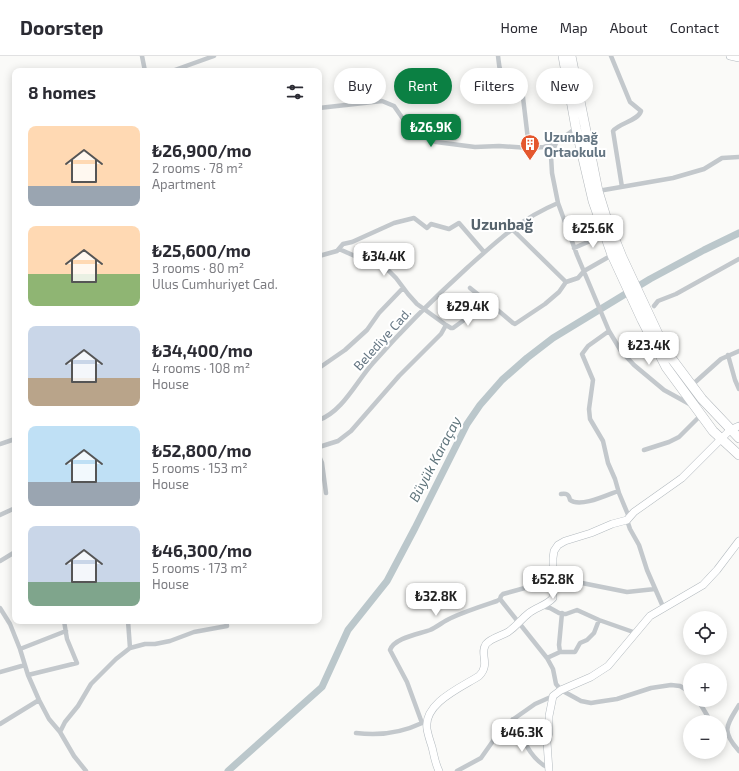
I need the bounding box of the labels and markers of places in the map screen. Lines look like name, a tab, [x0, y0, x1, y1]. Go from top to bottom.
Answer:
pin: ₺26.9K	[398, 114, 464, 148]
place label: Uzunbağ Ortaokulu	[544, 129, 606, 160]
building icon: Uzunbağ Ortaokulu	[519, 133, 541, 161]
pin: ₺25.6K	[560, 215, 626, 249]
pin: ₺34.4K	[351, 243, 417, 277]
pin: ₺29.4K	[435, 293, 501, 327]
pin: ₺23.4K	[616, 332, 682, 366]
pin: ₺52.8K	[520, 566, 586, 600]
pin: ₺32.8K	[403, 583, 469, 617]
pin: ₺46.3K	[489, 719, 555, 753]

